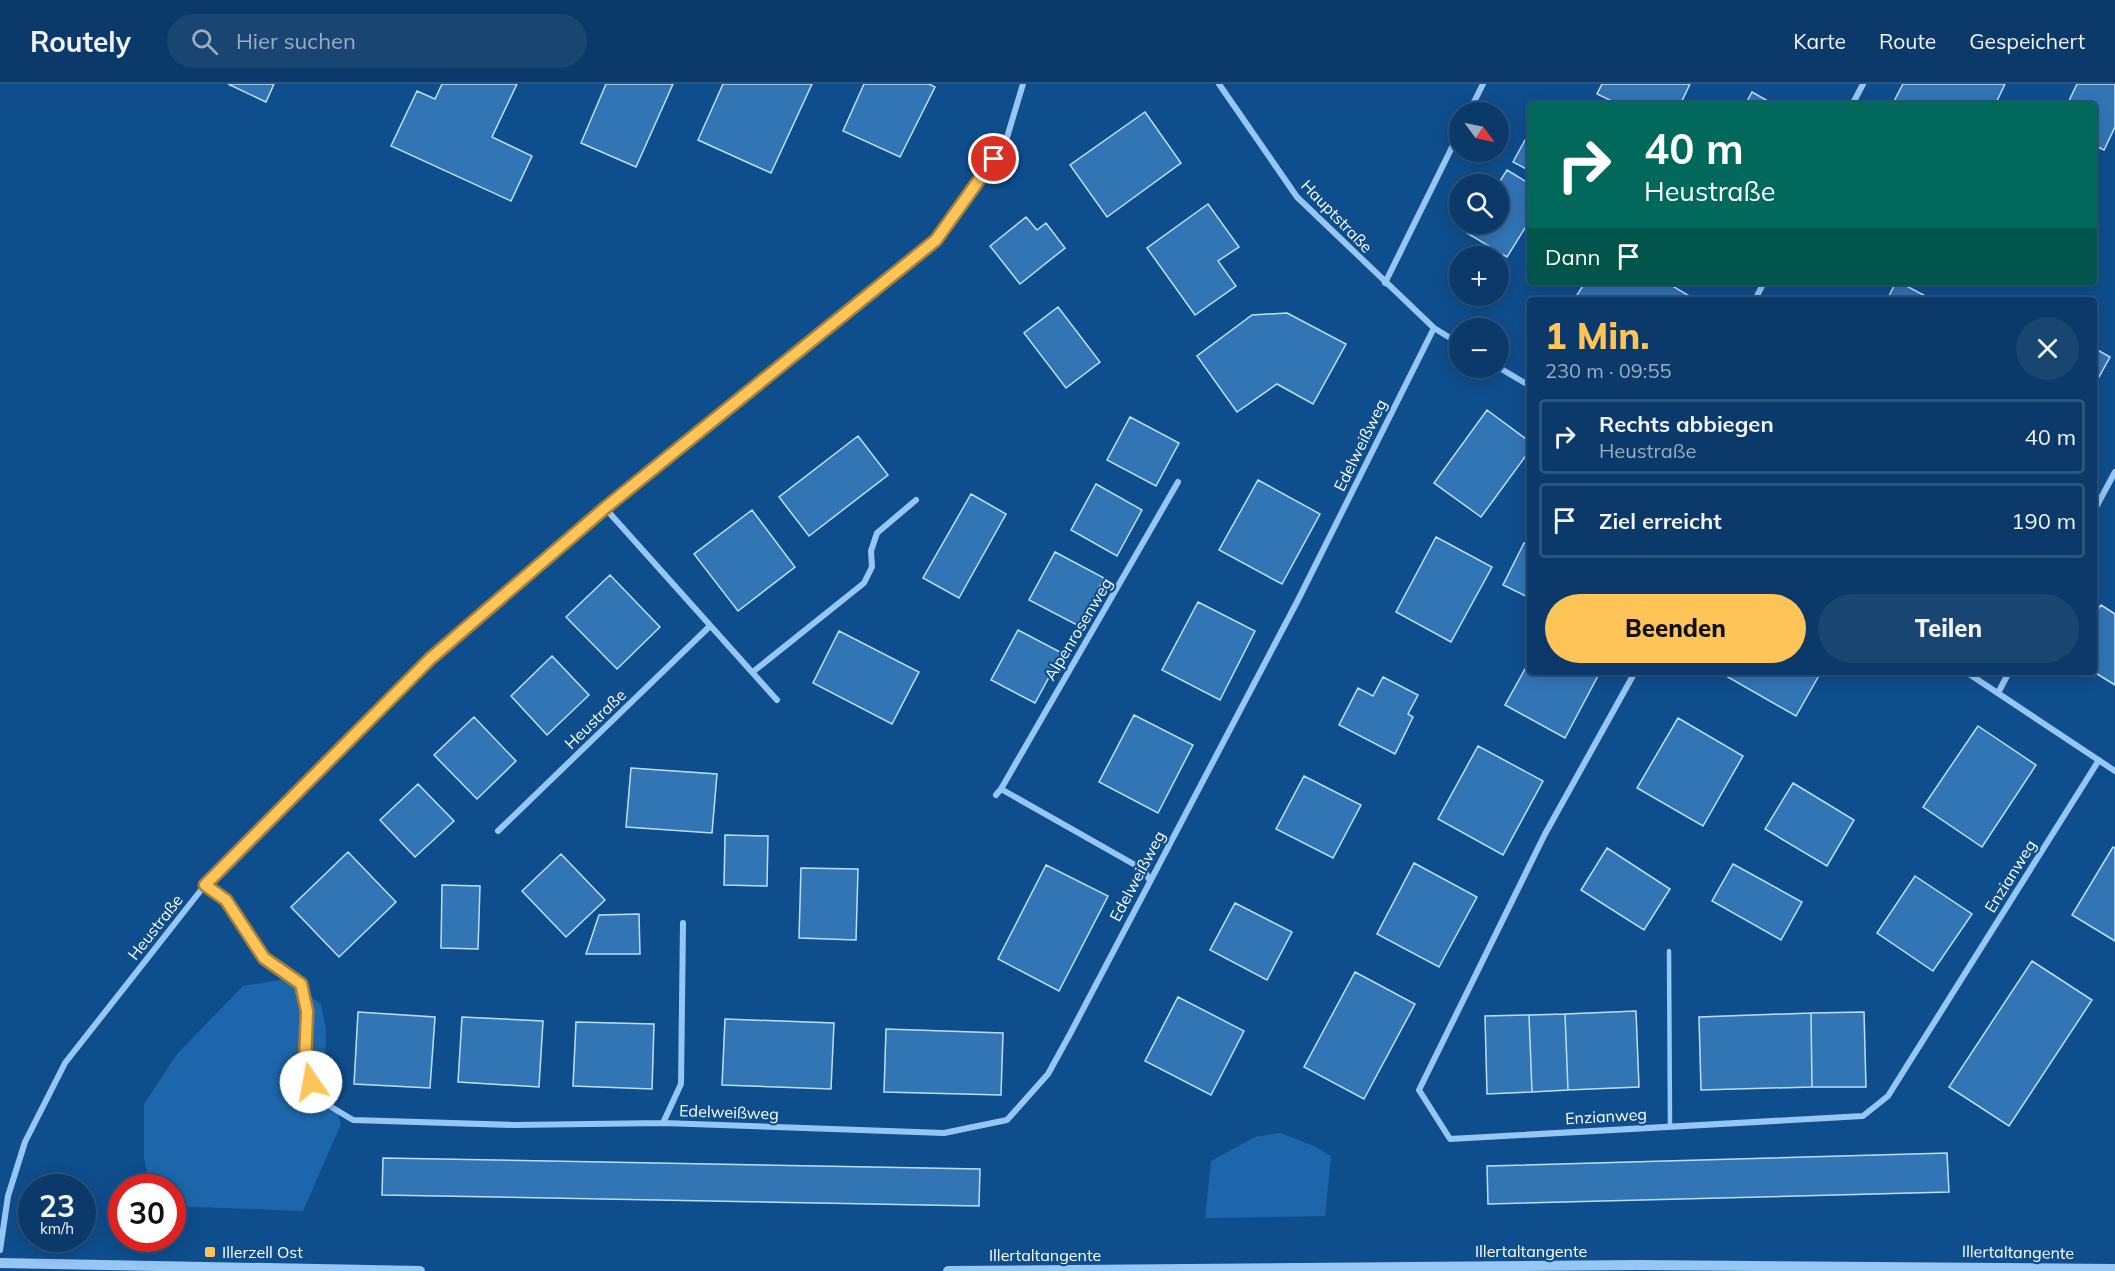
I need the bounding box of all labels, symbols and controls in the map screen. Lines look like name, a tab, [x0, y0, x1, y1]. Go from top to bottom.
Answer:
search box	[167, 14, 587, 68]
text: Routely	[30, 24, 131, 59]
icon: search	[188, 25, 221, 58]
text: Hier suchen	[236, 27, 356, 55]
text: Karte	[1793, 28, 1846, 54]
text: Route	[1879, 28, 1936, 54]
text: Gespeichert	[1969, 28, 2085, 54]
north arrow	[1449, 102, 1509, 162]
map controls	[1449, 102, 1509, 378]
text: 40 m	[1644, 122, 1744, 175]
icon: right	[1545, 126, 1623, 204]
pin	[968, 133, 1019, 184]
icon: arrive	[977, 142, 1010, 175]
button: search	[1449, 174, 1509, 234]
text: Heustraße	[1644, 174, 1775, 208]
street label: Hauptstraße	[1297, 175, 1377, 257]
icon: arrive	[1612, 240, 1645, 273]
text: Dann	[1545, 243, 1600, 271]
button: +	[1449, 246, 1509, 306]
text: 1 Min.	[1545, 313, 1650, 358]
button: close	[2016, 317, 2079, 380]
button: −	[1449, 318, 1509, 378]
text: 230 m · 09:55	[1545, 358, 1671, 383]
street label: Edelweißweg	[1329, 396, 1391, 494]
text: Rechts abbiegen	[1599, 410, 1774, 438]
icon: right	[1548, 420, 1581, 453]
text: 40 m	[2025, 423, 2076, 451]
text: Heustraße	[1599, 438, 1696, 463]
icon: arrive	[1548, 504, 1581, 537]
text: Ziel erreicht	[1599, 507, 1722, 535]
text: 190 m	[2011, 507, 2076, 535]
street label: Alpenrosenweg	[1040, 574, 1116, 684]
button: Beenden	[1545, 594, 1806, 663]
button: Teilen	[1818, 594, 2079, 663]
street label: Heustraße	[560, 685, 630, 753]
street label: Edelweißweg	[1105, 827, 1169, 925]
street label: Enzianweg	[1980, 836, 2040, 916]
street label: Heustraße	[123, 890, 187, 964]
position arrow	[279, 1050, 343, 1114]
street label: Edelweißweg	[679, 1100, 779, 1124]
street label: Enzianweg	[1565, 1104, 1647, 1128]
speed limit sign: 30	[108, 1174, 186, 1252]
text: 23	[39, 1187, 75, 1225]
text: km/h	[40, 1219, 74, 1238]
street label: Illertaltangente	[1475, 1241, 1587, 1261]
street label: Illertaltangente	[1962, 1241, 2074, 1263]
place label: Illerzell Ost	[222, 1242, 303, 1262]
marker: Illerzell Ost	[203, 1245, 217, 1259]
street label: Illertaltangente	[989, 1245, 1101, 1265]

